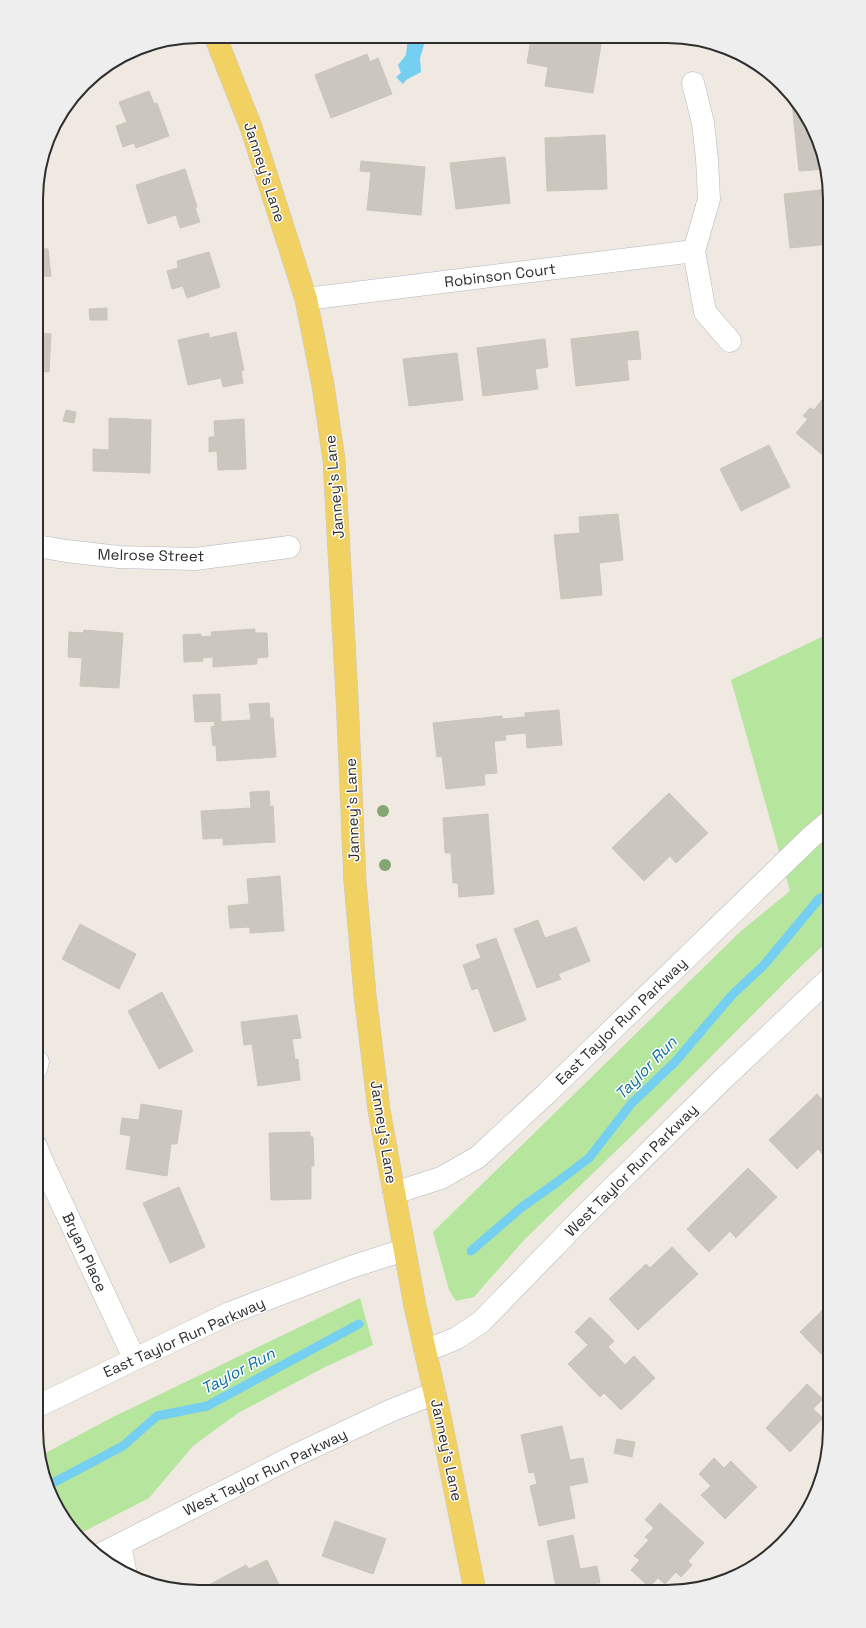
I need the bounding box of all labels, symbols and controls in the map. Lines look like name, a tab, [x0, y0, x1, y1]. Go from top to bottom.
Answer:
street label: Janney's Lane	[240, 120, 290, 224]
street label: Robinson Court	[443, 259, 557, 291]
street label: Janney's Lane	[320, 434, 348, 540]
street label: Melrose Street	[98, 545, 205, 565]
street label: Janney's Lane	[341, 758, 363, 862]
street label: East Taylor Run Parkway	[552, 954, 690, 1088]
water label: Taylor Run	[611, 1032, 681, 1104]
street label: Janney's Lane	[366, 1079, 402, 1185]
street label: West Taylor Run Parkway	[561, 1100, 701, 1240]
street label: Bryan Place	[58, 1209, 112, 1295]
street label: East Taylor Run Parkway	[100, 1293, 268, 1381]
water label: Taylor Run	[198, 1344, 278, 1398]
street label: Janney's Lane	[427, 1397, 467, 1503]
street label: West Taylor Run Parkway	[180, 1424, 350, 1520]

